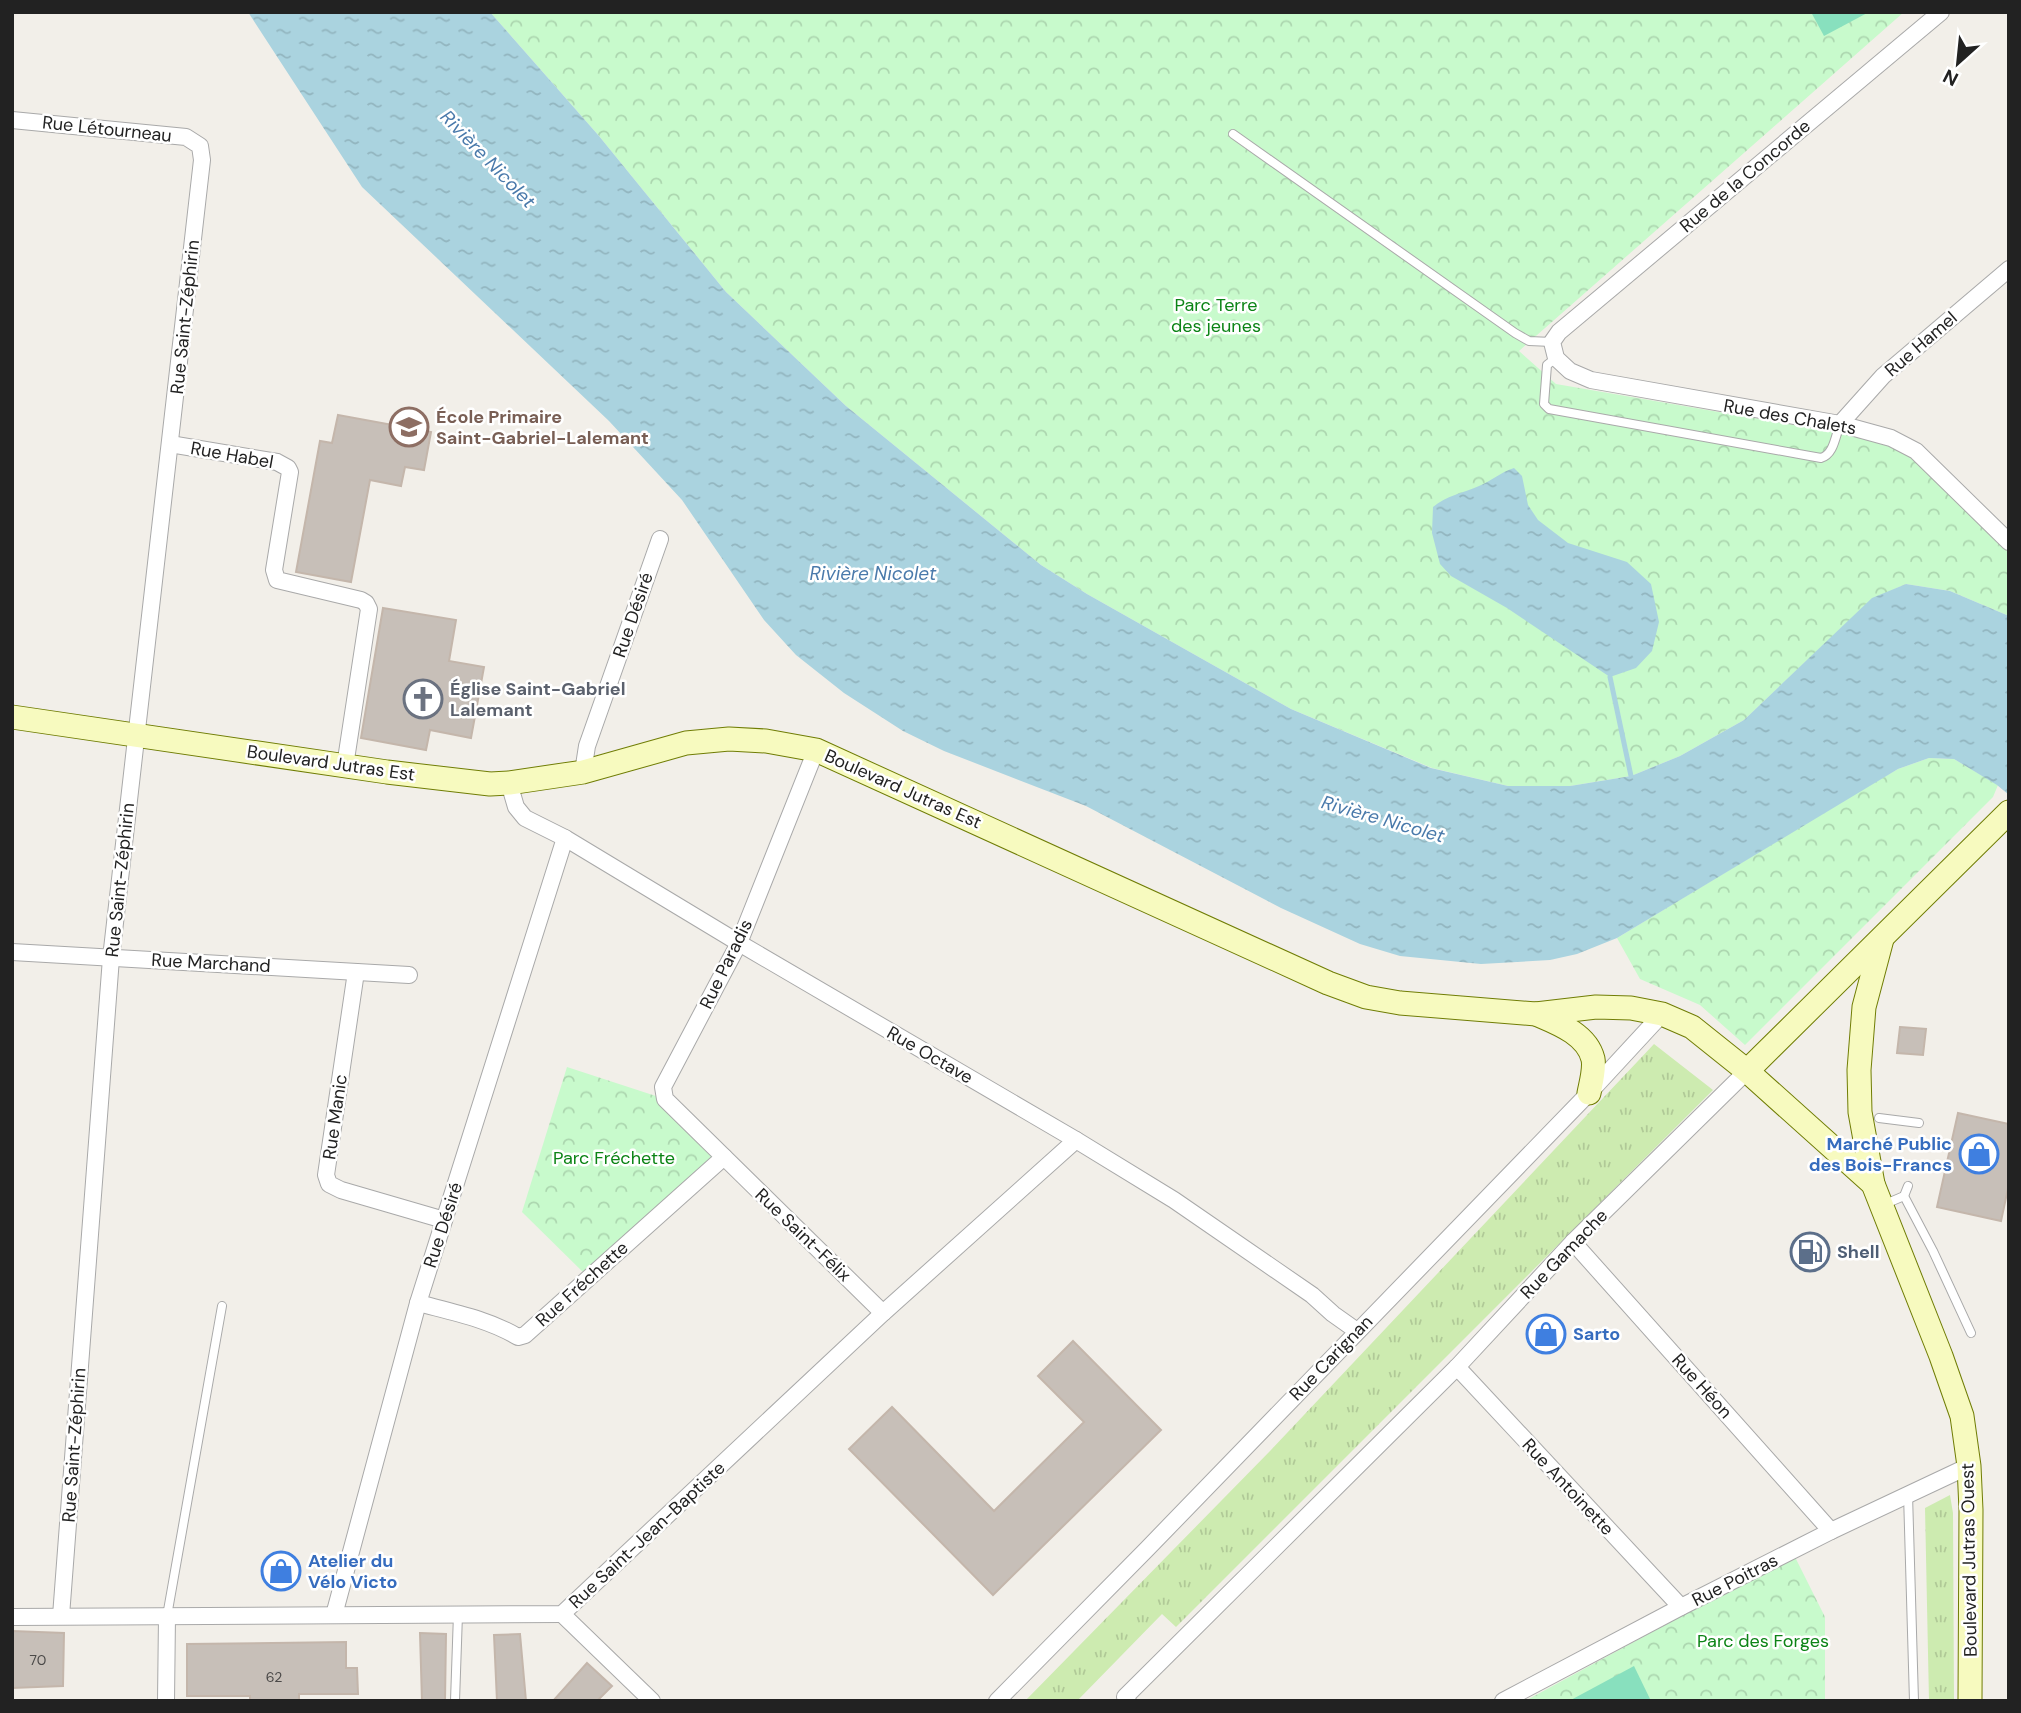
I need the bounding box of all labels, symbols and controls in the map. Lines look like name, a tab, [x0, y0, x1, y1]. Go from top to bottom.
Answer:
north arrow	[1923, 28, 1993, 98]
text: N	[1939, 63, 1962, 92]
water label: Rivière Nicolet	[435, 105, 542, 214]
street label: Rue Létourneau	[41, 110, 173, 148]
street label: Rue de la Concorde	[1675, 114, 1815, 238]
street label: Rue Saint-Zéphirin	[165, 239, 205, 395]
park label: Parc Terre des jeunes	[1171, 293, 1261, 338]
street label: Rue Hamel	[1880, 306, 1962, 382]
street label: Rue des Chalets	[1722, 394, 1858, 440]
place label: École Primaire Saint-Gabriel-Lalemant	[436, 405, 649, 450]
school or university icon: École Primaire Saint-Gabriel-Lalemant	[388, 406, 430, 448]
street label: Rue Habel	[189, 436, 275, 474]
water label: Rivière Nicolet	[810, 561, 937, 586]
street label: Rue Désiré	[607, 569, 659, 661]
place label: Église Saint-Gabriel Lalemant	[450, 677, 626, 722]
church icon: Église Saint-Gabriel Lalemant	[402, 678, 444, 720]
street label: Boulevard Jutras Est	[245, 739, 417, 787]
street label: Boulevard Jutras Est	[821, 744, 985, 834]
water label: Rivière Nicolet	[1319, 789, 1448, 849]
street label: Rue Saint-Zéphirin	[100, 802, 140, 958]
street label: Rue Paradis	[694, 915, 758, 1013]
street label: Rue Marchand	[151, 948, 271, 978]
street label: Rue Octave	[883, 1021, 977, 1089]
street label: Rue Manic	[317, 1073, 353, 1161]
place label: Marché Public des Bois-Francs	[1809, 1132, 1952, 1177]
shop icon: Marché Public des Bois-Francs	[1958, 1133, 2000, 1175]
park label: Parc Fréchette	[553, 1146, 675, 1170]
street label: Rue Désiré	[418, 1179, 468, 1271]
street label: Rue Saint-Félix	[750, 1183, 856, 1287]
street label: Rue Gamache	[1515, 1204, 1613, 1304]
fuel station icon: Shell	[1789, 1231, 1831, 1273]
street label: Rue Fréchette	[531, 1236, 633, 1332]
place label: Shell	[1837, 1240, 1879, 1264]
street label: Rue Carignan	[1284, 1310, 1378, 1406]
shop icon: Sarto	[1525, 1313, 1567, 1355]
place label: Sarto	[1573, 1322, 1620, 1346]
street label: Rue Héon	[1666, 1348, 1738, 1424]
street label: Rue Saint-Zéphirin	[57, 1367, 91, 1523]
street label: Rue Antoinette	[1517, 1433, 1619, 1541]
street label: Rue Saint-Jean-Baptiste	[564, 1456, 730, 1614]
street label: Boulevard Jutras Ouest	[1955, 1463, 1983, 1657]
street label: Rue Poitras	[1688, 1548, 1782, 1612]
place label: Atelier du Vélo Victo	[308, 1549, 398, 1594]
shop icon: Atelier du Vélo Victo	[260, 1550, 302, 1592]
park label: Parc des Forges	[1697, 1629, 1829, 1653]
house number: 70	[30, 1651, 46, 1669]
house number: 62	[266, 1668, 282, 1686]

